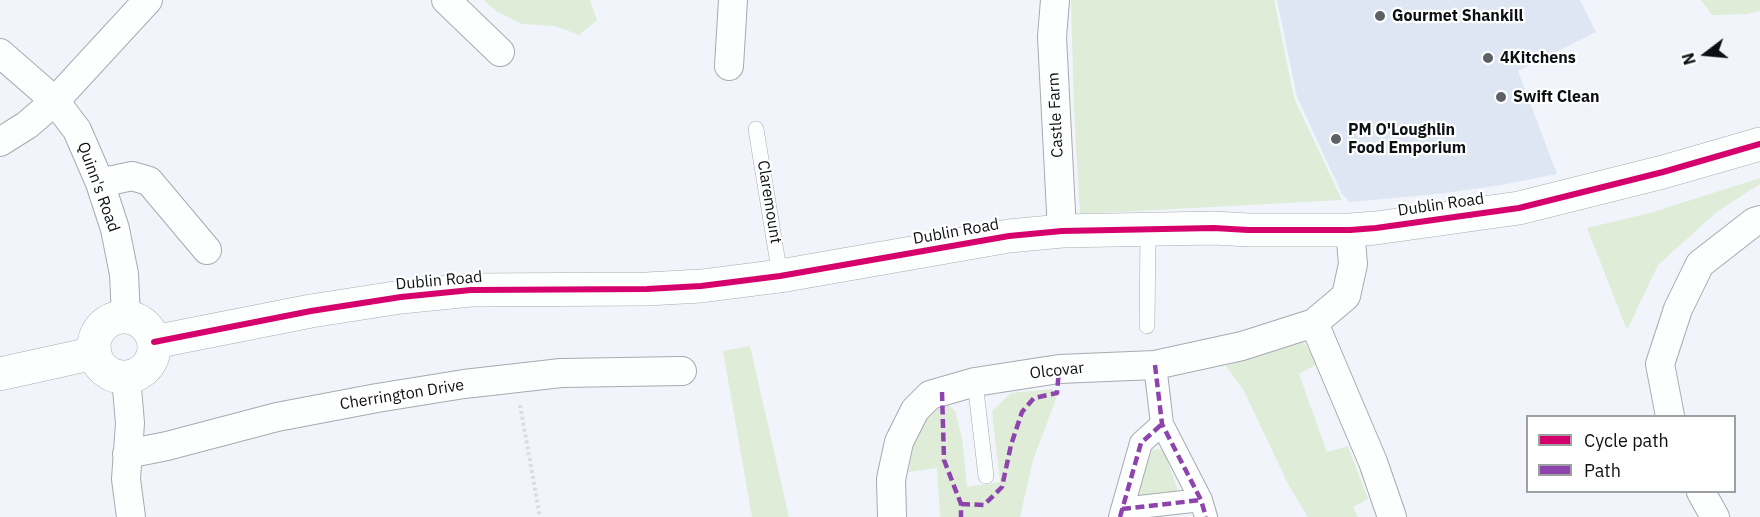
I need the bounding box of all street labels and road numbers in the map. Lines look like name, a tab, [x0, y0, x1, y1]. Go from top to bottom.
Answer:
street label: Castle Farm	[1044, 72, 1068, 158]
street label: Quinn's Road	[73, 139, 123, 235]
street label: Claremount	[753, 159, 785, 245]
street label: Dublin Road	[1397, 189, 1485, 221]
street label: Dublin Road	[911, 215, 1001, 249]
street label: Dublin Road	[395, 268, 483, 294]
street label: Olcovar	[1029, 359, 1085, 383]
street label: Cherrington Drive	[338, 376, 466, 414]

